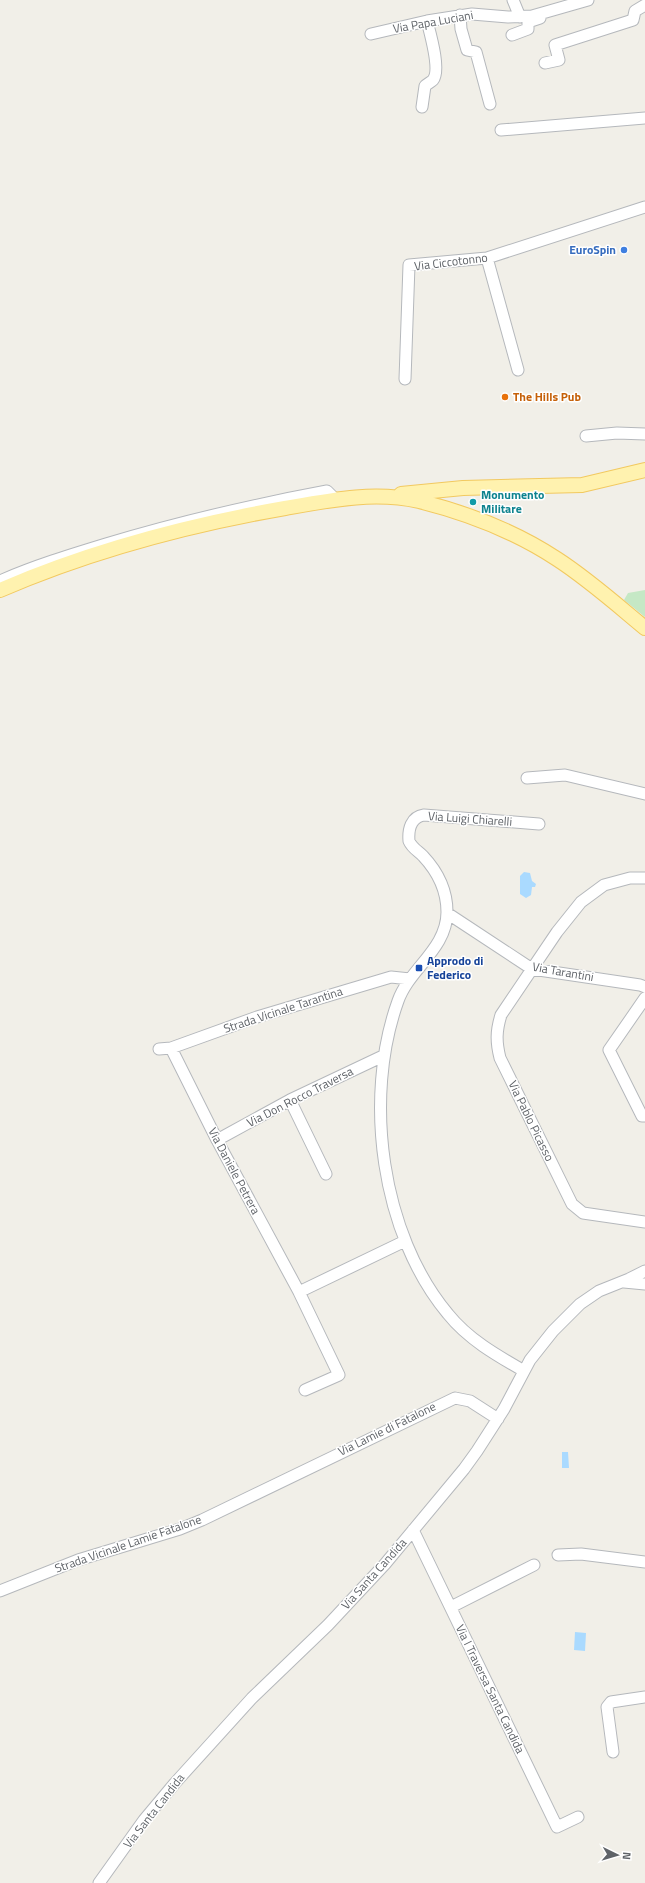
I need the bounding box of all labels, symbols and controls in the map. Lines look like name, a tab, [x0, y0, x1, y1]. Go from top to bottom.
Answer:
street label: Via Papa Luciani	[391, 5, 475, 38]
place label: EuroSpin	[569, 240, 616, 259]
marker: EuroSpin	[619, 245, 629, 255]
street label: Via Ciccotonno	[413, 248, 489, 275]
place label: The Hills Pub	[513, 387, 581, 406]
marker: The Hills Pub	[500, 392, 510, 402]
place label: Monumento Militare	[481, 485, 544, 518]
marker: Monumento Militare	[468, 497, 478, 507]
street label: Via Luigi Chiarelli	[427, 806, 513, 831]
place label: Approdo di Federico	[427, 951, 483, 984]
street label: Via Tarantini	[531, 957, 595, 986]
marker: Approdo di Federico	[414, 963, 424, 973]
street label: Strada Vicinale Tarantina	[221, 981, 345, 1038]
street label: Via Don Rocco Traversa	[243, 1061, 356, 1132]
street label: Via Pablo Picasso	[504, 1077, 559, 1164]
street label: Via Daniele Petrera	[203, 1124, 265, 1218]
street label: Via Lamie di Fatalone	[335, 1397, 439, 1460]
street label: Strada Vicinale Lamie Fatalone	[52, 1509, 204, 1578]
street label: Via Santa Candida	[336, 1534, 411, 1614]
street label: Via I Traversa Santa Candida	[451, 1621, 530, 1757]
street label: Via Santa Candida	[118, 1769, 189, 1852]
north arrow	[597, 1835, 637, 1875]
text: N	[619, 1851, 635, 1860]

